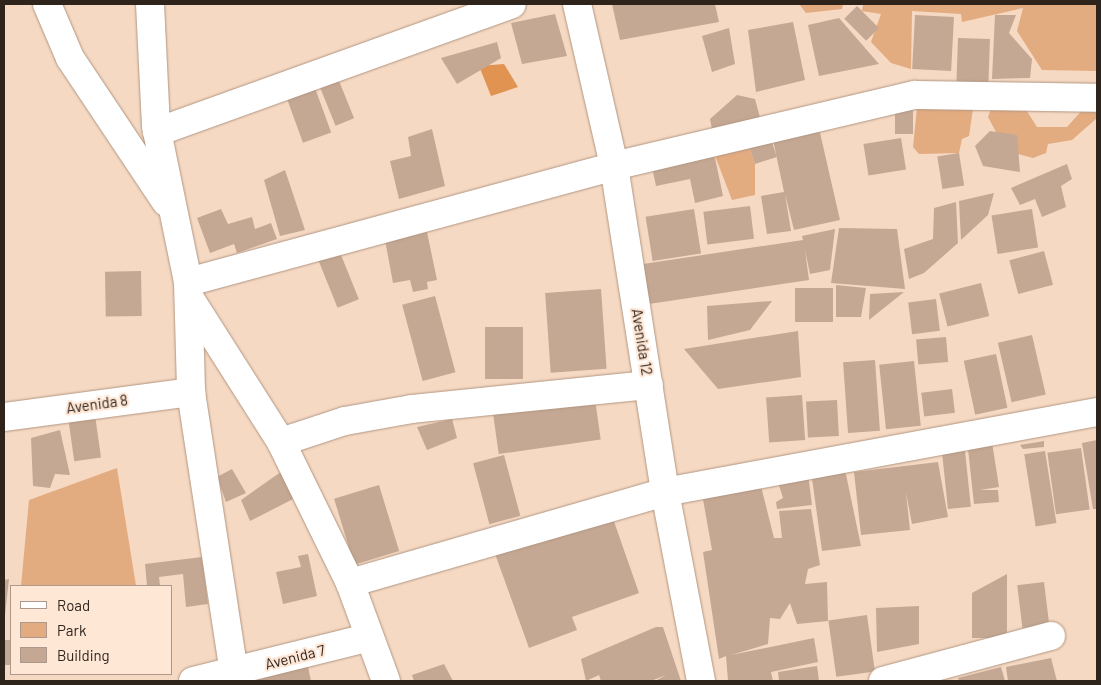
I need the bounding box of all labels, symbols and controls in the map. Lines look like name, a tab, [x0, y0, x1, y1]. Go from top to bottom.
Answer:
street label: Avenida 12	[628, 307, 656, 377]
street label: Avenida 8	[65, 391, 129, 417]
legend	[10, 585, 172, 675]
text: Road	[57, 596, 90, 614]
text: Park	[57, 621, 86, 639]
street label: Avenida 7	[263, 641, 327, 673]
text: Building	[57, 646, 110, 664]

